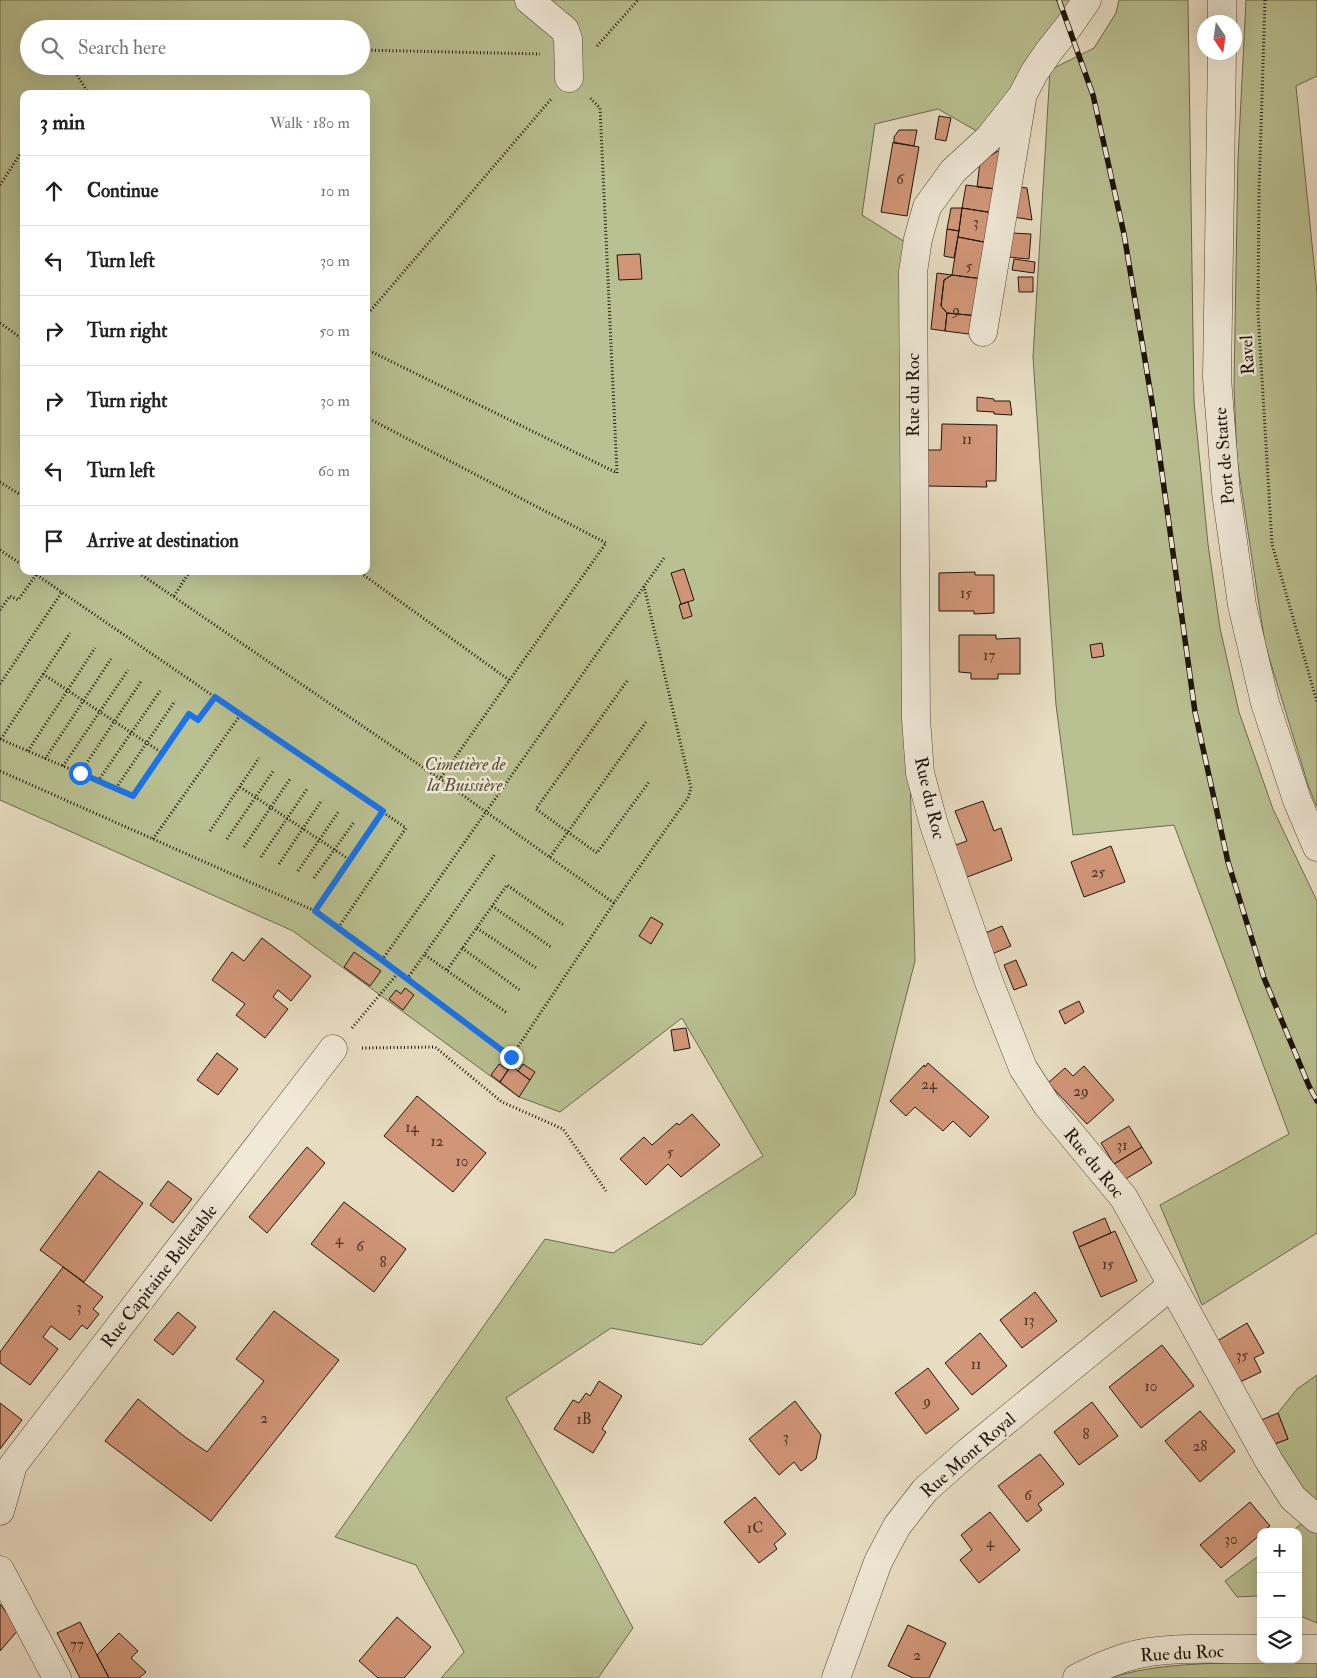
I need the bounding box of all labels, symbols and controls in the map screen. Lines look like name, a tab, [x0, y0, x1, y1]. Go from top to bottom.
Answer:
north arrow	[1197, 15, 1242, 60]
search box	[20, 20, 370, 75]
icon: search	[38, 34, 66, 62]
text: Search here	[78, 36, 166, 60]
text: 3 min	[40, 109, 85, 136]
text: Walk · 180 m	[270, 113, 350, 133]
house number: 6	[896, 170, 905, 189]
icon: ahead	[40, 177, 68, 205]
text: Continue	[87, 179, 158, 203]
text: 10 m	[320, 181, 350, 201]
house number: 3	[973, 213, 979, 232]
icon: left	[40, 247, 68, 275]
text: Turn left	[87, 249, 155, 273]
text: 30 m	[320, 251, 350, 271]
house number: 5	[966, 257, 973, 276]
house number: 9	[951, 301, 960, 320]
icon: right	[40, 317, 68, 345]
text: Turn right	[87, 319, 167, 343]
text: 50 m	[319, 321, 350, 341]
street label: Ravel	[1235, 334, 1260, 375]
street label: Rue du Roc	[902, 353, 925, 437]
icon: right	[40, 387, 68, 415]
text: Turn right	[87, 389, 167, 413]
text: 30 m	[320, 391, 350, 411]
street label: Port de Statte	[1209, 406, 1240, 506]
house number: 11	[962, 430, 972, 449]
icon: left	[40, 457, 68, 485]
text: Turn left	[87, 459, 155, 483]
text: 60 m	[318, 461, 350, 481]
icon: arrive	[40, 527, 68, 555]
text: Arrive at destination	[87, 529, 239, 553]
house number: 15	[960, 584, 972, 603]
house number: 17	[983, 646, 995, 665]
park label: Cimetière de la Buissière	[425, 753, 507, 797]
street label: Rue du Roc	[909, 755, 950, 842]
route start	[69, 762, 92, 785]
house number: 25	[1091, 863, 1105, 882]
route end	[500, 1046, 523, 1069]
house number: 24	[921, 1075, 938, 1094]
house number: 29	[1073, 1082, 1089, 1101]
house number: 14	[405, 1118, 420, 1137]
street label: Rue du Roc	[1058, 1123, 1129, 1203]
house number: 12	[431, 1132, 444, 1151]
house number: 31	[1116, 1136, 1128, 1155]
house number: 5	[667, 1143, 674, 1162]
house number: 10	[456, 1152, 468, 1171]
street label: Rue Capitaine Belletable	[96, 1199, 223, 1353]
house number: 4	[335, 1230, 344, 1249]
house number: 6	[356, 1237, 365, 1256]
house number: 8	[379, 1253, 387, 1272]
house number: 15	[1102, 1255, 1114, 1274]
house number: 3	[76, 1298, 82, 1317]
house number: 13	[1023, 1311, 1035, 1330]
house number: 35	[1236, 1346, 1249, 1365]
house number: 11	[971, 1355, 981, 1374]
house number: 10	[1145, 1377, 1157, 1396]
house number: 9	[922, 1392, 931, 1411]
street label: Rue Mont Royal	[916, 1407, 1021, 1503]
house number: 2	[260, 1409, 268, 1428]
house number: 1B	[576, 1410, 592, 1429]
house number: 8	[1082, 1425, 1090, 1444]
house number: 3	[783, 1428, 789, 1447]
house number: 28	[1193, 1437, 1207, 1456]
house number: 6	[1024, 1486, 1033, 1505]
house number: 1C	[747, 1519, 763, 1538]
map controls	[1257, 1528, 1302, 1663]
button: +	[1257, 1528, 1302, 1573]
house number: 30	[1224, 1530, 1238, 1549]
house number: 4	[986, 1533, 995, 1552]
button: −	[1257, 1573, 1302, 1618]
button: layers	[1257, 1618, 1302, 1663]
house number: 77	[70, 1635, 84, 1654]
street label: Rue du Roc	[1140, 1640, 1225, 1667]
house number: 2	[913, 1646, 921, 1665]

